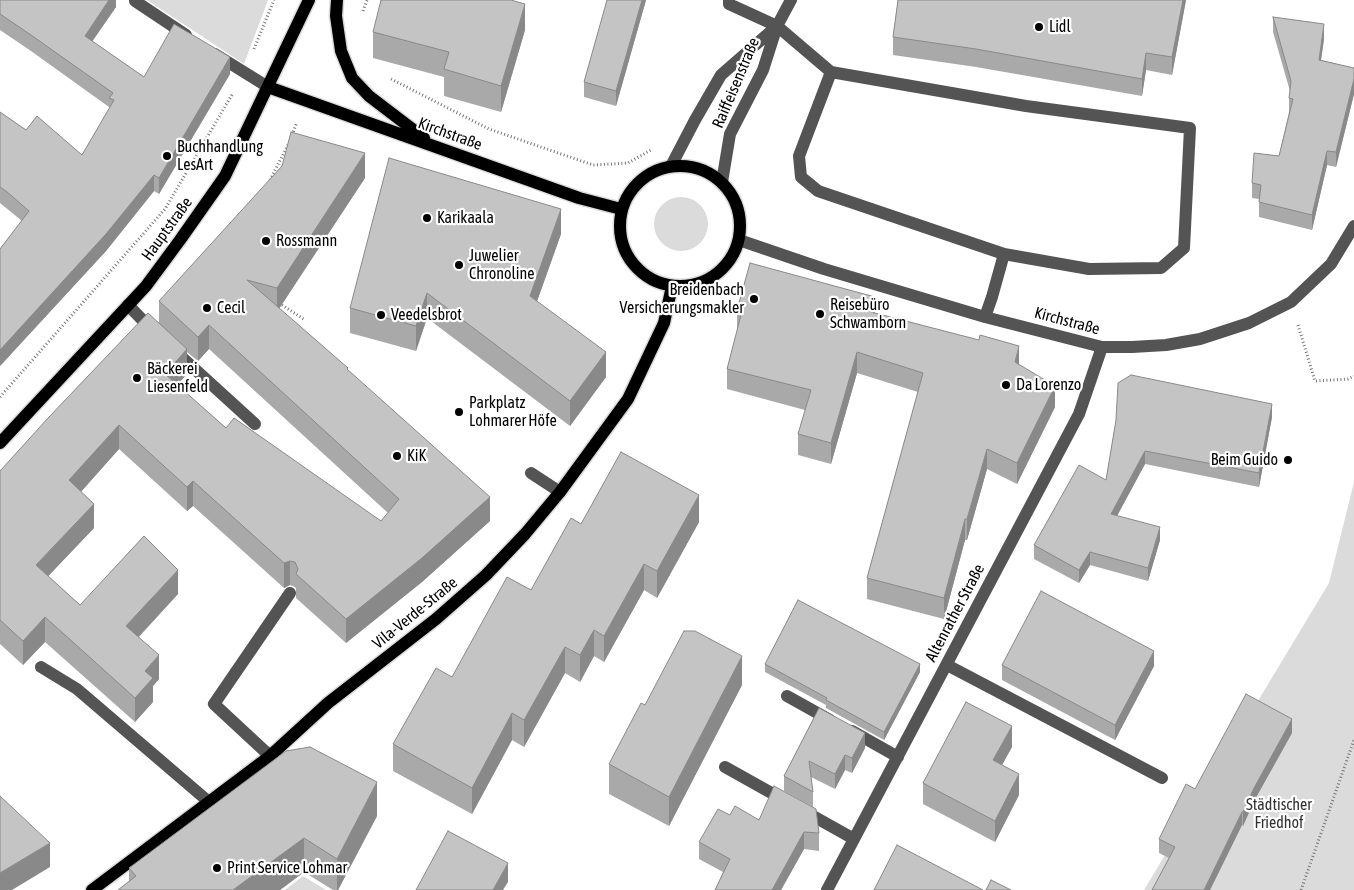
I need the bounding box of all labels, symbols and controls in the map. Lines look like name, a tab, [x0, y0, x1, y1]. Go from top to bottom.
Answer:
place label: Lidl	[1049, 17, 1071, 37]
marker: Lidl	[1033, 21, 1045, 33]
street label: Raiffeisenstraße	[708, 35, 764, 131]
street label: Kirchstraße	[415, 114, 485, 154]
place label: Buchhandlung LesArt	[177, 137, 263, 175]
marker: Buchhandlung LesArt	[161, 150, 173, 162]
street label: Hauptstraße	[138, 194, 196, 264]
place label: Karikaala	[437, 208, 494, 228]
marker: Karikaala	[421, 212, 433, 224]
place label: Rossmann	[276, 231, 337, 251]
marker: Rossmann	[260, 235, 272, 247]
place label: Juwelier Chronoline	[469, 246, 534, 284]
marker: Juwelier Chronoline	[453, 259, 465, 271]
place label: Breidenbach Versicherungsmakler	[620, 280, 744, 318]
marker: Breidenbach Versicherungsmakler	[748, 293, 760, 305]
place label: Reisebüro Schwamborn	[830, 295, 906, 333]
place label: Cecil	[217, 298, 245, 318]
marker: Cecil	[201, 302, 213, 314]
street label: Kirchstraße	[1032, 303, 1102, 339]
place label: Veedelsbrot	[391, 305, 462, 325]
marker: Reisebüro Schwamborn	[814, 308, 826, 320]
marker: Veedelsbrot	[375, 309, 387, 321]
place label: Bäckerei Liesenfeld	[147, 359, 208, 397]
marker: Bäckerei Liesenfeld	[131, 372, 143, 384]
place label: Da Lorenzo	[1016, 375, 1081, 395]
marker: Da Lorenzo	[1000, 379, 1012, 391]
place label: Parkplatz Lohmarer Höfe	[469, 393, 557, 431]
marker: Parkplatz Lohmarer Höfe	[453, 406, 465, 418]
place label: KiK	[407, 446, 426, 466]
marker: KiK	[391, 450, 403, 462]
place label: Beim Guido	[1211, 450, 1278, 470]
marker: Beim Guido	[1282, 454, 1294, 466]
street label: Altenrather Straße	[921, 561, 989, 665]
street label: Vila-Verde-Straße	[369, 573, 461, 653]
park label: Städtischer Friedhof	[1246, 795, 1312, 833]
place label: Print Service Lohmar	[227, 858, 347, 878]
marker: Print Service Lohmar	[211, 862, 223, 874]

